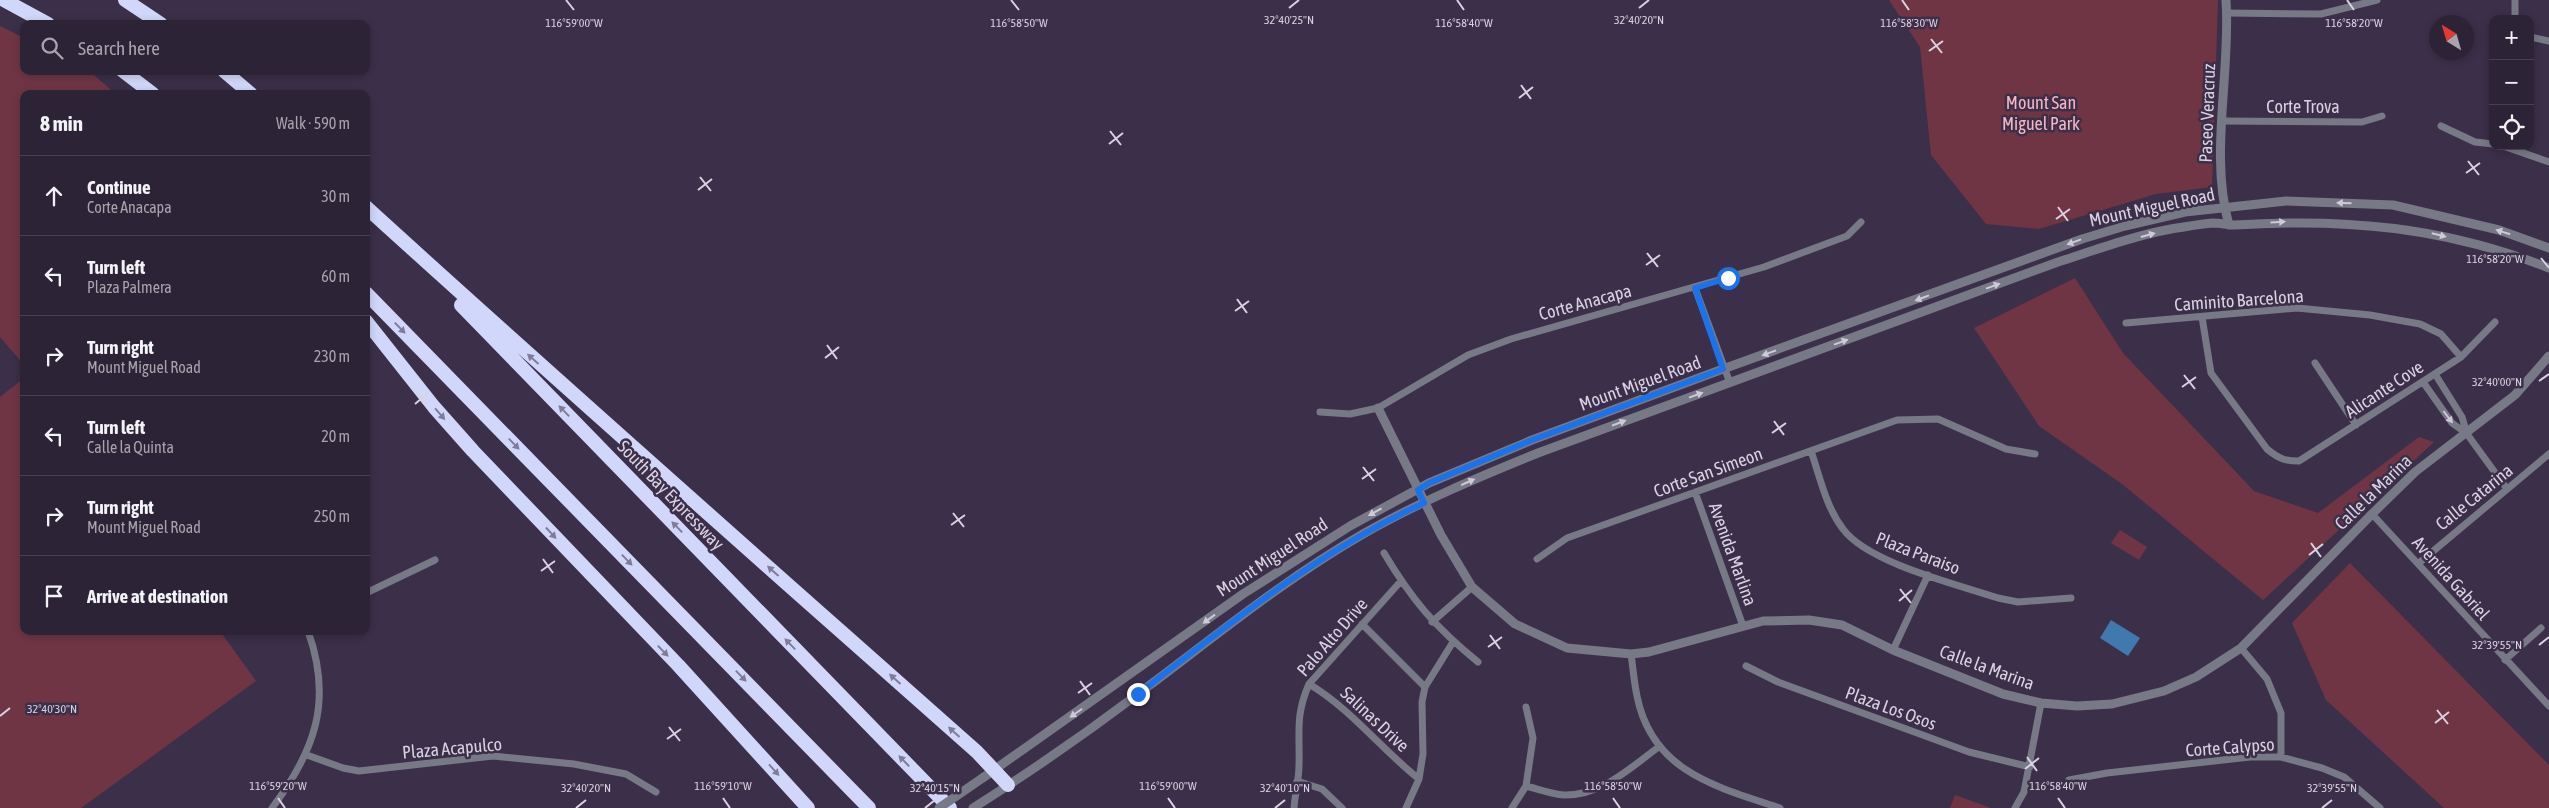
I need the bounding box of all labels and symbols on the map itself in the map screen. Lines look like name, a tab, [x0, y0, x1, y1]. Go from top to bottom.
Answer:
text: 32°40'25"N	[1264, 13, 1314, 27]
text: 32°40'20"N	[1614, 13, 1664, 27]
north arrow	[2429, 15, 2474, 60]
text: 116°59'00"W	[545, 16, 603, 30]
text: 116°58'50"W	[990, 16, 1048, 30]
text: 116°58'40"W	[1435, 16, 1493, 30]
text: 116°58'30"W	[1880, 16, 1938, 30]
text: 116°58'20"W	[2325, 16, 2383, 30]
street label: Paseo Veracruz	[2195, 63, 2219, 163]
park label: Mount San Miguel Park	[2002, 92, 2080, 134]
street label: Corte Trova	[2266, 96, 2340, 117]
street label: Mount Miguel Road	[2087, 183, 2217, 231]
one-way arrow	[2336, 199, 2352, 207]
one-way arrow	[2270, 218, 2286, 226]
one-way arrow	[2495, 227, 2510, 235]
one-way arrow	[2140, 231, 2155, 239]
one-way arrow	[2432, 231, 2447, 239]
one-way arrow	[2067, 239, 2082, 246]
text: 116°58'20"W	[2466, 252, 2524, 266]
route start	[1717, 267, 1740, 290]
street label: Corte Anacapa	[1536, 280, 1634, 324]
one-way arrow	[1986, 282, 2001, 289]
street label: Caminito Barcelona	[2174, 285, 2304, 315]
one-way arrow	[1914, 294, 1929, 302]
one-way arrow	[394, 321, 406, 333]
one-way arrow	[1834, 338, 1849, 346]
one-way arrow	[1761, 349, 1776, 357]
street label: Mount Miguel Road	[1576, 351, 1704, 415]
one-way arrow	[527, 354, 540, 365]
street label: Alicante Cove	[2341, 356, 2427, 422]
text: 32°40'00"N	[2472, 375, 2522, 389]
one-way arrow	[1689, 391, 1704, 399]
one-way arrow	[558, 405, 570, 417]
one-way arrow	[434, 408, 446, 420]
one-way arrow	[2443, 410, 2453, 424]
one-way arrow	[1612, 419, 1627, 427]
street label: South Bay Expressway	[613, 436, 729, 554]
one-way arrow	[508, 438, 520, 450]
street label: Corte San Simeon	[1651, 443, 1765, 501]
street label: Calle la Marina	[2330, 450, 2416, 534]
street label: Calle Catarina	[2431, 460, 2517, 534]
one-way arrow	[1461, 477, 1475, 485]
street label: Avenida Marlina	[1705, 500, 1761, 608]
one-way arrow	[1368, 508, 1381, 517]
street label: Mount Miguel Road	[1213, 513, 1331, 601]
one-way arrow	[671, 522, 683, 534]
one-way arrow	[545, 527, 557, 539]
street label: Plaza Paraiso	[1873, 527, 1963, 579]
street label: Avenida Gabriel	[2408, 532, 2494, 624]
one-way arrow	[621, 554, 633, 566]
one-way arrow	[768, 565, 780, 577]
street label: Palo Alto Drive	[1292, 594, 1372, 680]
one-way arrow	[1202, 614, 1215, 624]
one-way arrow	[784, 638, 796, 650]
text: 32°39'55"N	[2472, 638, 2522, 652]
street label: Calle la Marina	[1937, 640, 2037, 694]
one-way arrow	[657, 644, 669, 656]
one-way arrow	[735, 670, 747, 682]
one-way arrow	[889, 673, 901, 685]
street label: Salinas Drive	[1336, 682, 1414, 756]
street label: Plaza Los Osos	[1843, 682, 1939, 734]
route end	[1127, 683, 1150, 706]
text: 32°40'30"N	[27, 702, 77, 716]
one-way arrow	[1069, 708, 1083, 718]
one-way arrow	[947, 726, 960, 737]
street label: Plaza Acapulco	[401, 733, 503, 763]
street label: Corte Calypso	[2185, 733, 2275, 761]
one-way arrow	[898, 755, 910, 767]
one-way arrow	[768, 763, 780, 775]
text: 116°59'20"W	[249, 779, 307, 793]
text: 116°59'10"W	[694, 779, 752, 793]
text: 116°59'00"W	[1139, 779, 1197, 793]
text: 116°58'50"W	[1584, 779, 1642, 793]
text: 116°58'40"W	[2029, 779, 2087, 793]
text: 32°40'20"N	[561, 781, 611, 795]
text: 32°40'15"N	[910, 781, 960, 795]
text: 32°40'10"N	[1260, 781, 1310, 795]
text: 32°39'55"N	[2307, 781, 2357, 795]

